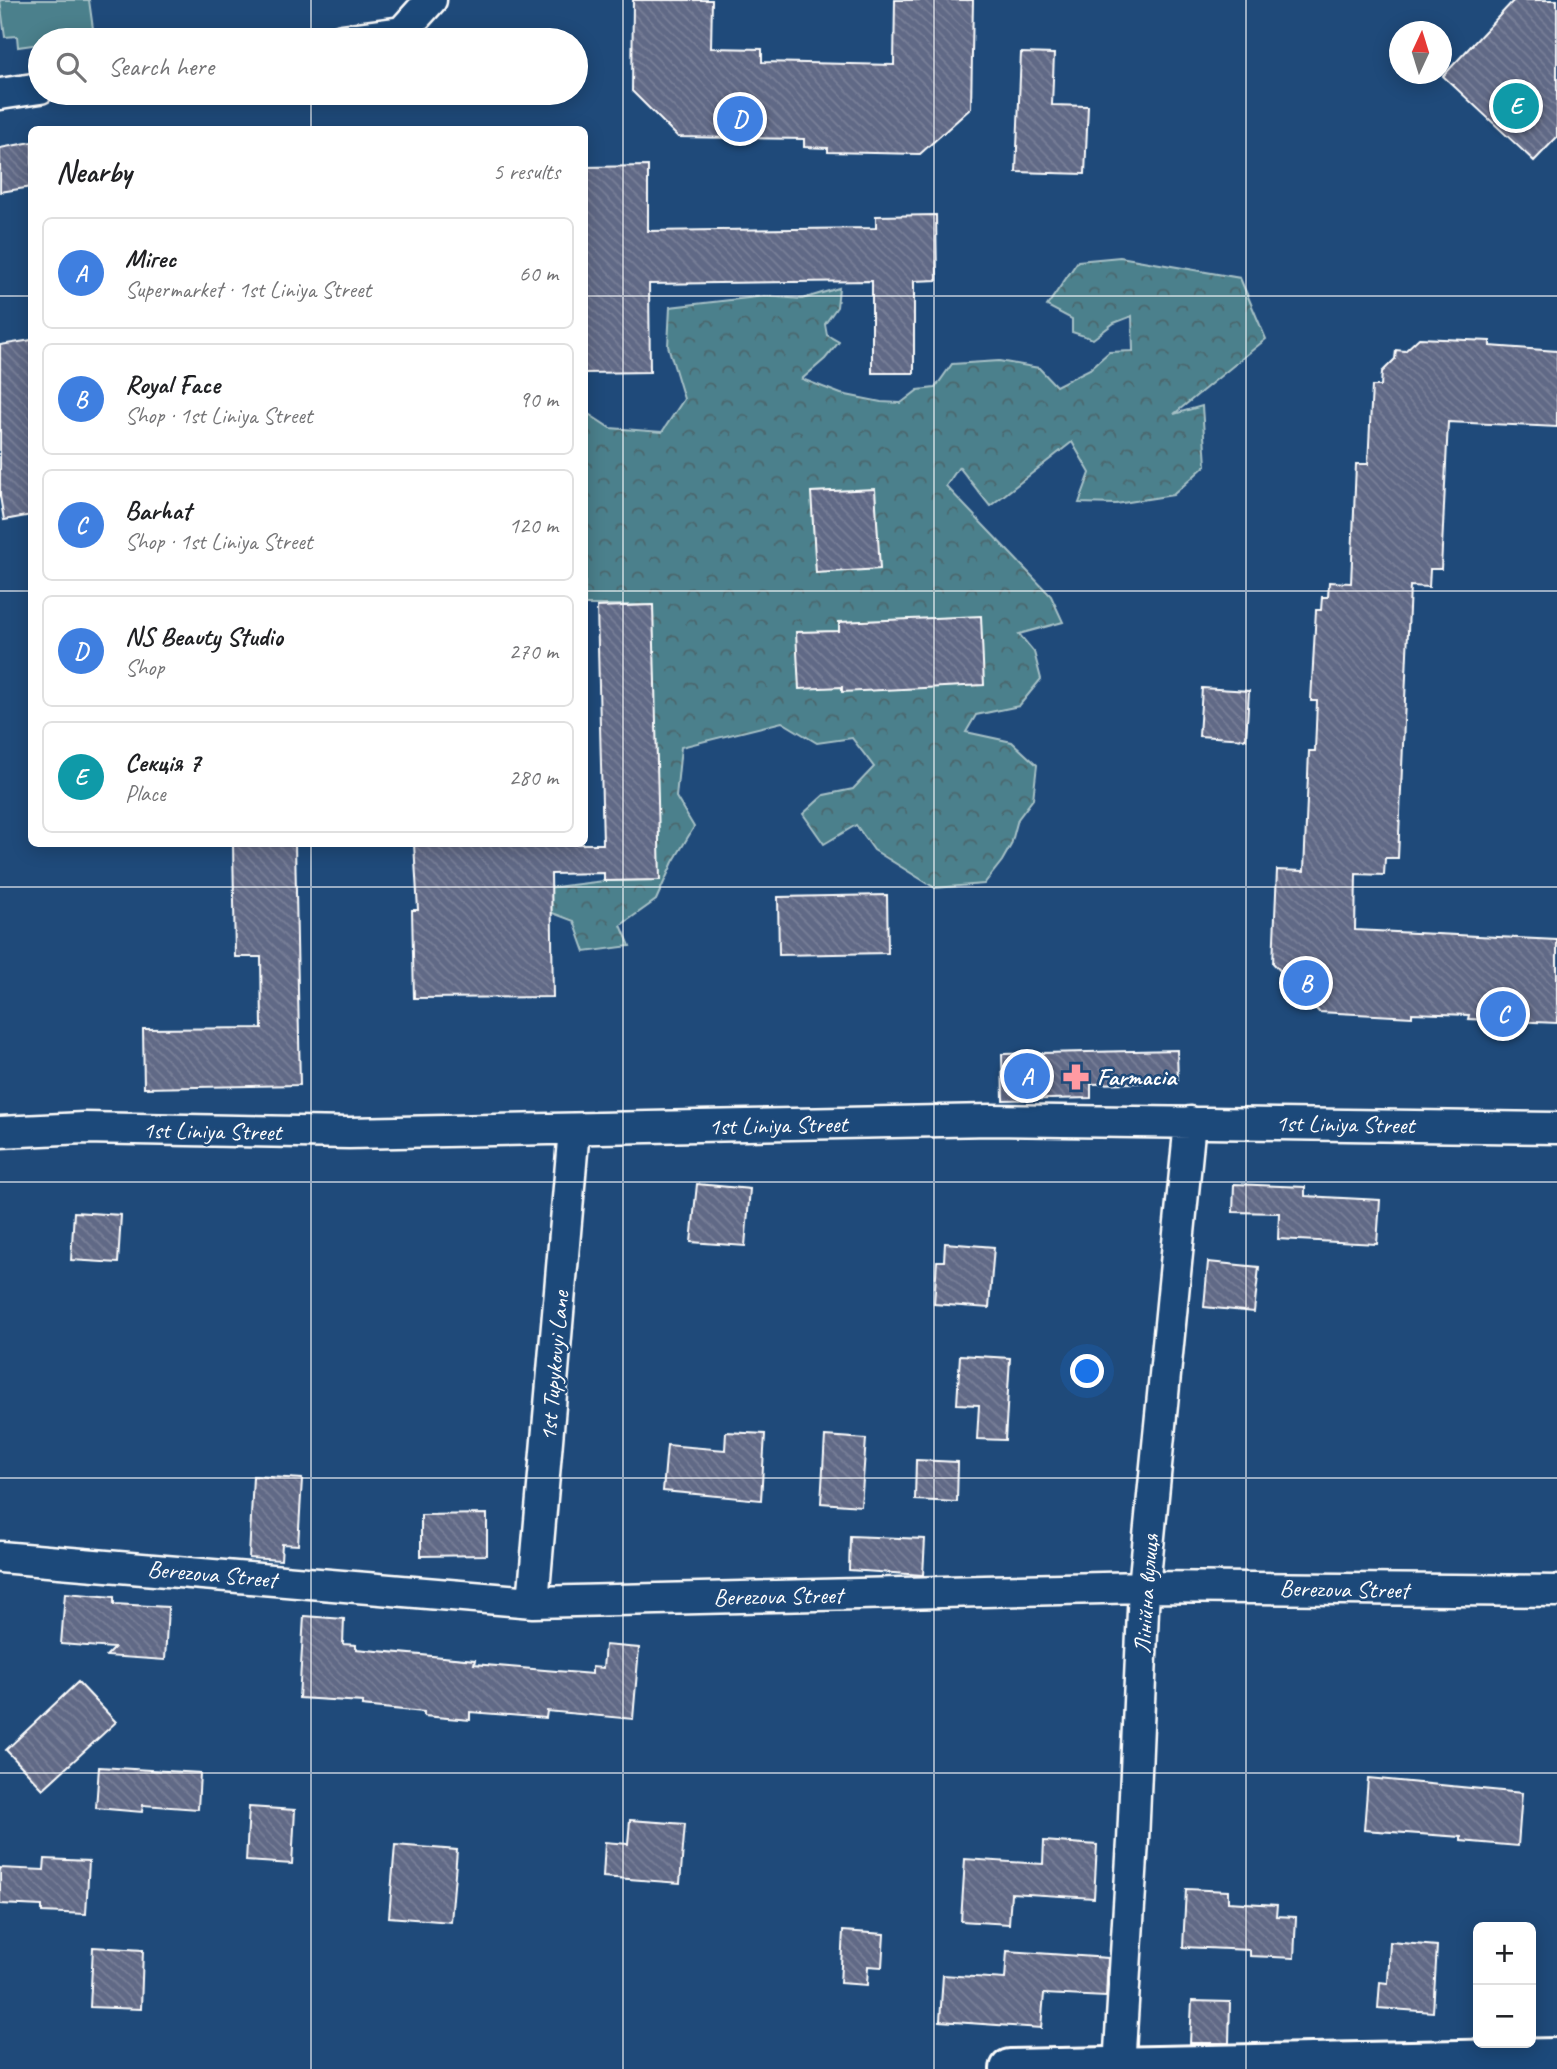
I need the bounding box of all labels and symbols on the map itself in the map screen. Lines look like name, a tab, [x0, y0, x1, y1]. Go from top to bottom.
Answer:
north arrow	[1389, 21, 1452, 84]
pin: E	[1493, 80, 1539, 132]
pin: D	[717, 93, 763, 145]
pin: B	[1283, 957, 1329, 1009]
pin: C	[1480, 988, 1526, 1040]
pin: A	[1004, 1050, 1050, 1102]
pharmacy icon: Farmacia	[1061, 1062, 1091, 1092]
place label: Farmacia	[1097, 1062, 1178, 1092]
street label: 1st Liniya Street	[1275, 1108, 1417, 1140]
street label: 1st Liniya Street	[708, 1109, 850, 1141]
street label: 1st Liniya Street	[142, 1115, 284, 1147]
street label: 1st Tupykovyi Lane	[532, 1287, 576, 1442]
your location	[1070, 1354, 1104, 1388]
street label: Лінійна вулиця	[1127, 1532, 1165, 1655]
street label: Berezova Street	[146, 1553, 281, 1595]
street label: Berezova Street	[1279, 1573, 1412, 1605]
street label: Berezova Street	[713, 1580, 846, 1612]

